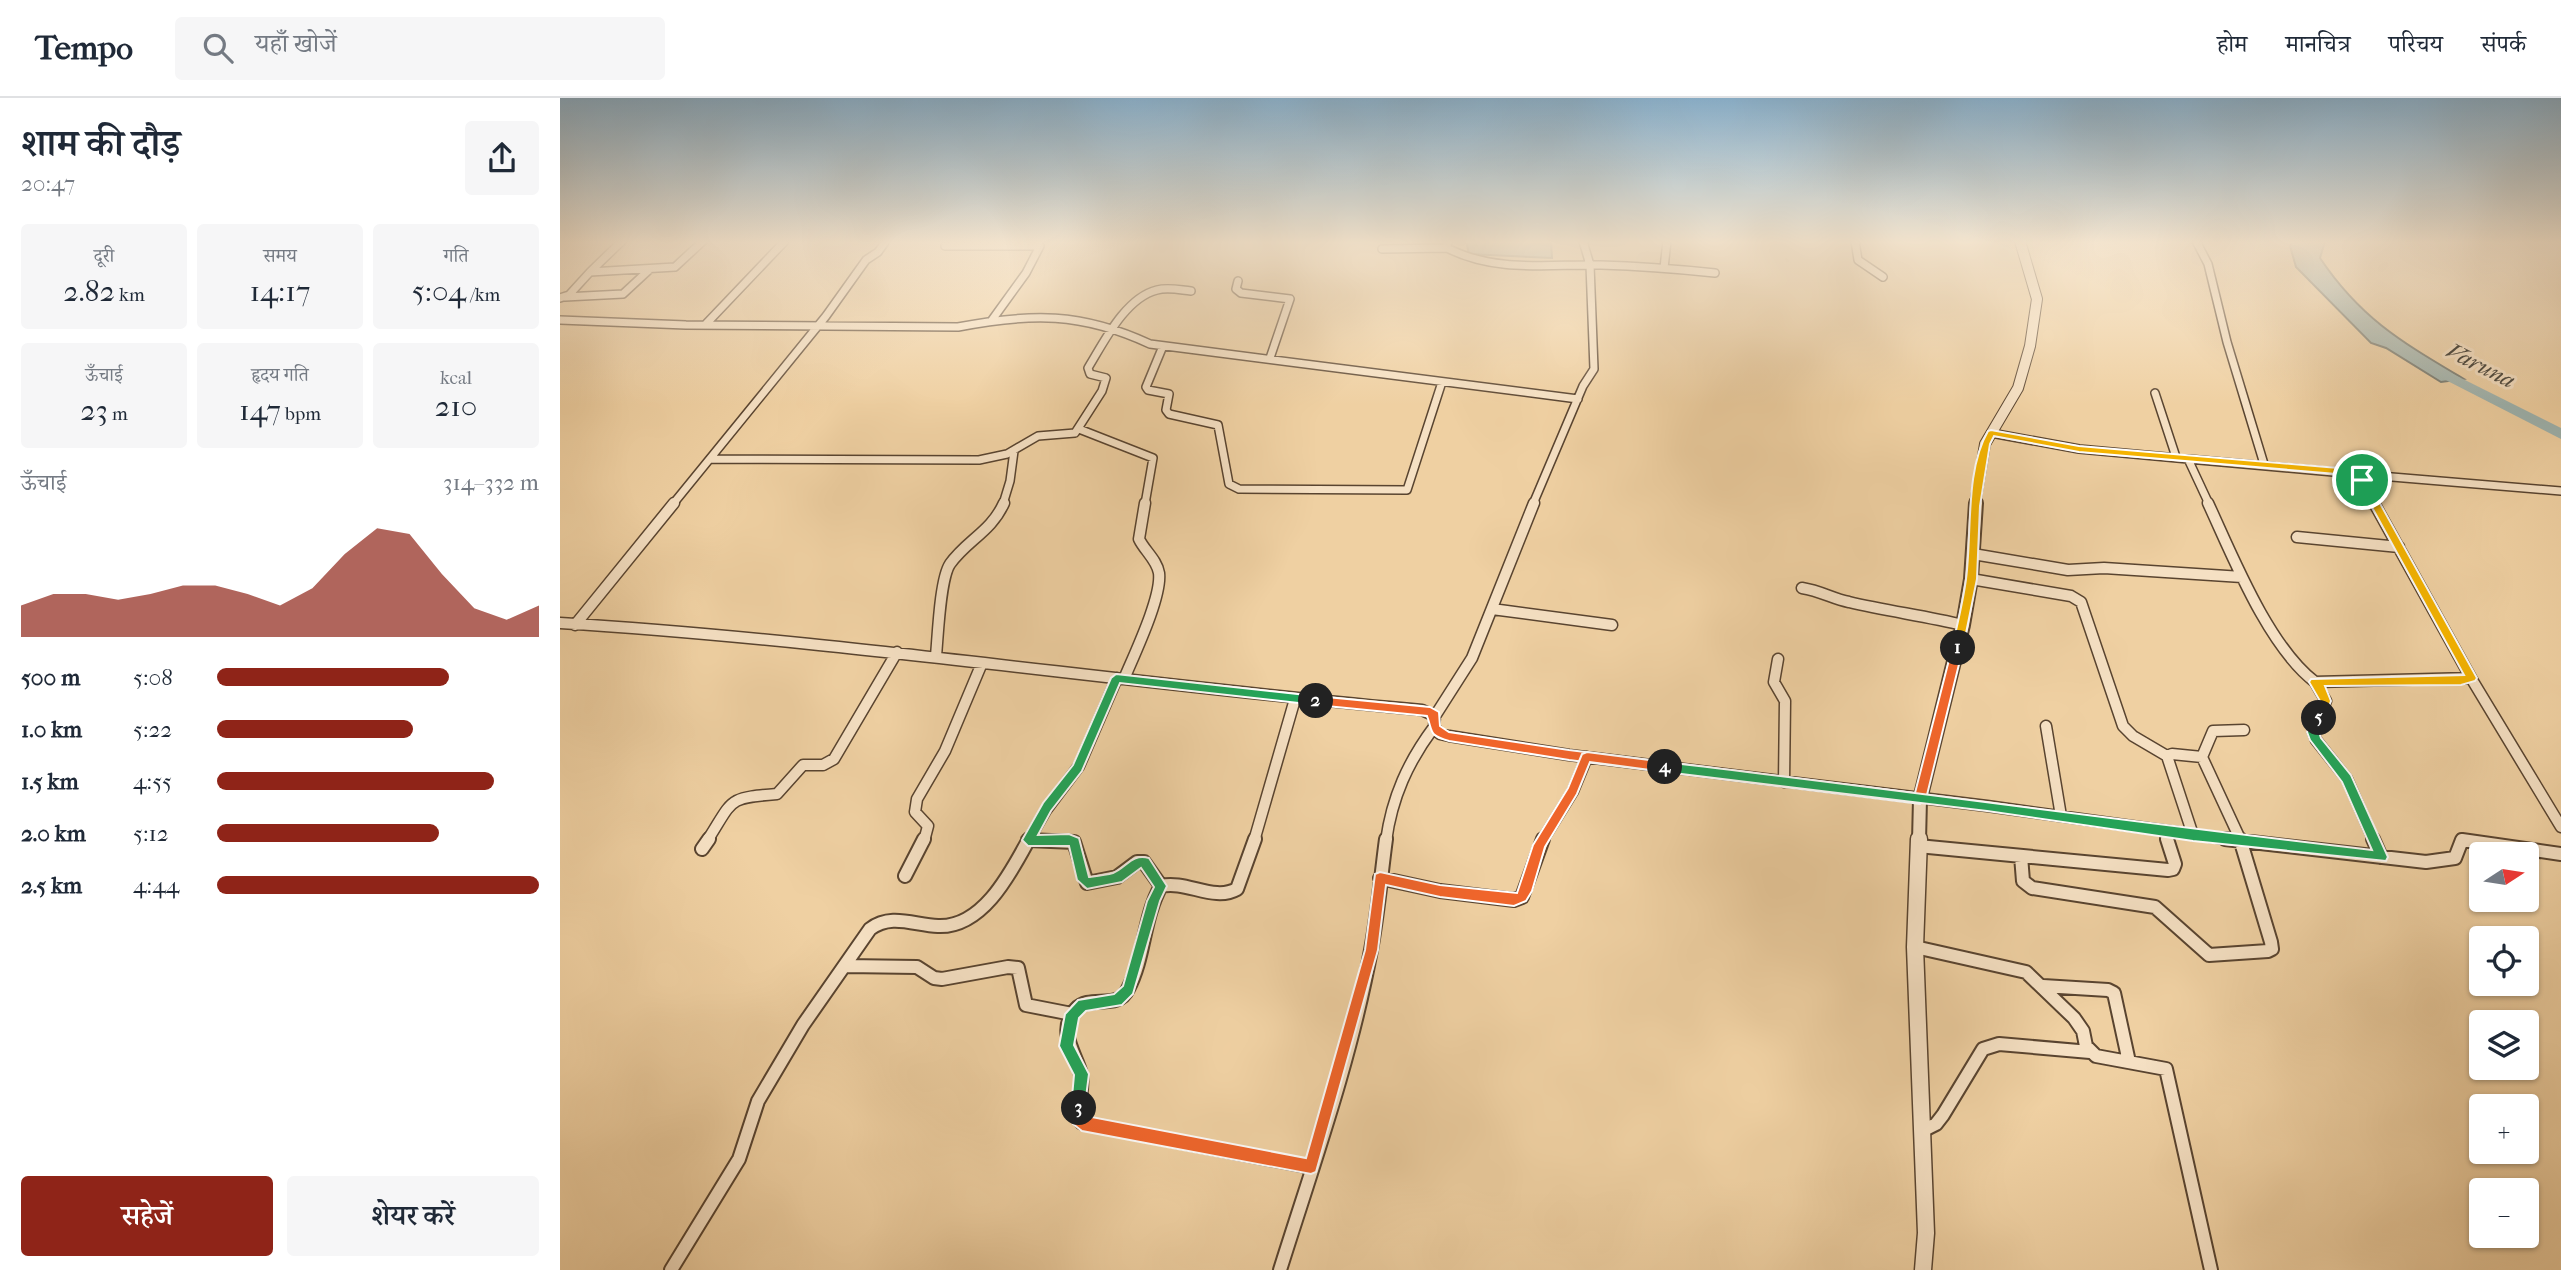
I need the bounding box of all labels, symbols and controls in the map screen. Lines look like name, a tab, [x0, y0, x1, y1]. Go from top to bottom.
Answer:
search box	[175, 17, 665, 80]
text: यहाँ खोजें	[255, 28, 337, 59]
text: Tempo	[35, 29, 133, 68]
icon: search	[199, 29, 237, 67]
text: होम	[2217, 30, 2247, 58]
text: मानचित्र	[2285, 30, 2351, 58]
text: परिचय	[2389, 30, 2443, 58]
text: संपर्क	[2481, 30, 2526, 58]
text: शाम की दौड़	[21, 121, 180, 166]
button: share	[465, 121, 539, 195]
text: 20:47	[21, 170, 75, 197]
text: दूरी	[94, 245, 114, 267]
text: समय	[263, 245, 297, 267]
text: गति	[444, 245, 468, 267]
text: 2.82	[63, 274, 115, 309]
text: 14:17	[250, 274, 310, 309]
text: 5:04	[412, 274, 466, 309]
text: km	[115, 284, 145, 306]
text: /km	[466, 284, 500, 306]
water label: Varuna	[2442, 337, 2520, 394]
text: ऊँचाई	[85, 364, 123, 386]
text: हृदय गति	[251, 364, 309, 386]
text: kcal	[440, 367, 472, 389]
text: 210	[435, 389, 477, 424]
text: 23	[80, 393, 108, 428]
text: 147	[239, 393, 281, 428]
text: m	[108, 403, 128, 425]
text: bpm	[281, 403, 321, 425]
pin	[2332, 450, 2392, 510]
icon: arrive	[2343, 461, 2381, 499]
text: ऊँचाई	[21, 469, 66, 496]
text: 314–332 m	[443, 469, 539, 496]
pin: 1	[1940, 630, 1976, 666]
text: 1	[1954, 636, 1961, 658]
text: 500 m	[21, 664, 80, 691]
text: 5:08	[133, 664, 173, 691]
pin: 2	[1298, 684, 1334, 718]
text: 2	[1311, 689, 1320, 711]
pin: 5	[2302, 700, 2336, 736]
text: 5	[2314, 706, 2323, 728]
text: 1.0 km	[21, 716, 82, 743]
text: 5:22	[133, 716, 172, 743]
pin: 4	[1648, 750, 1682, 784]
text: 4	[1659, 755, 1670, 777]
text: 1.5 km	[21, 768, 79, 795]
text: 4:55	[133, 768, 172, 795]
text: 2.0 km	[21, 820, 86, 847]
text: 5:12	[133, 820, 169, 847]
north arrow	[2469, 842, 2539, 912]
map controls	[2469, 842, 2539, 1248]
text: 2.5 km	[21, 872, 82, 899]
text: 4:44	[133, 872, 179, 899]
button: locate	[2469, 926, 2539, 996]
button: layers	[2469, 1010, 2539, 1080]
pin: 3	[1062, 1090, 1096, 1126]
button: +	[2469, 1094, 2539, 1164]
text: 3	[1075, 1096, 1082, 1118]
button: सहेजें	[21, 1176, 273, 1256]
button: शेयर करें	[287, 1176, 539, 1256]
button: −	[2469, 1178, 2539, 1248]

